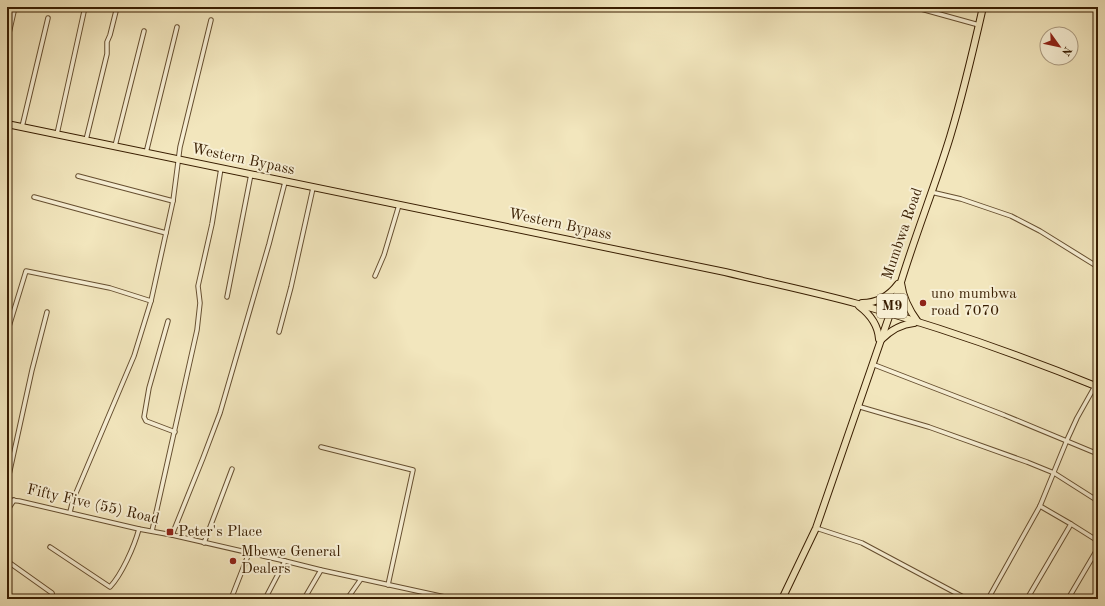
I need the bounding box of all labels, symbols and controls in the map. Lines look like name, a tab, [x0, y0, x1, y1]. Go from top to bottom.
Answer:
north arrow	[1039, 26, 1079, 66]
text: N	[1059, 44, 1073, 58]
street label: Western Bypass	[190, 142, 296, 178]
street label: Mumbwa Road	[880, 186, 926, 282]
street label: Western Bypass	[507, 207, 613, 243]
place label: uno mumbwa road 7070	[931, 287, 1017, 319]
road number: M9	[877, 294, 907, 318]
marker: uno mumbwa road 7070	[918, 298, 928, 308]
street label: Fifty Five (55) Road	[25, 482, 161, 528]
place label: Peter's Place	[178, 525, 262, 540]
marker: Peter's Place	[165, 527, 175, 537]
place label: Mbewe General Dealers	[241, 545, 340, 577]
marker: Mbewe General Dealers	[228, 556, 238, 566]

